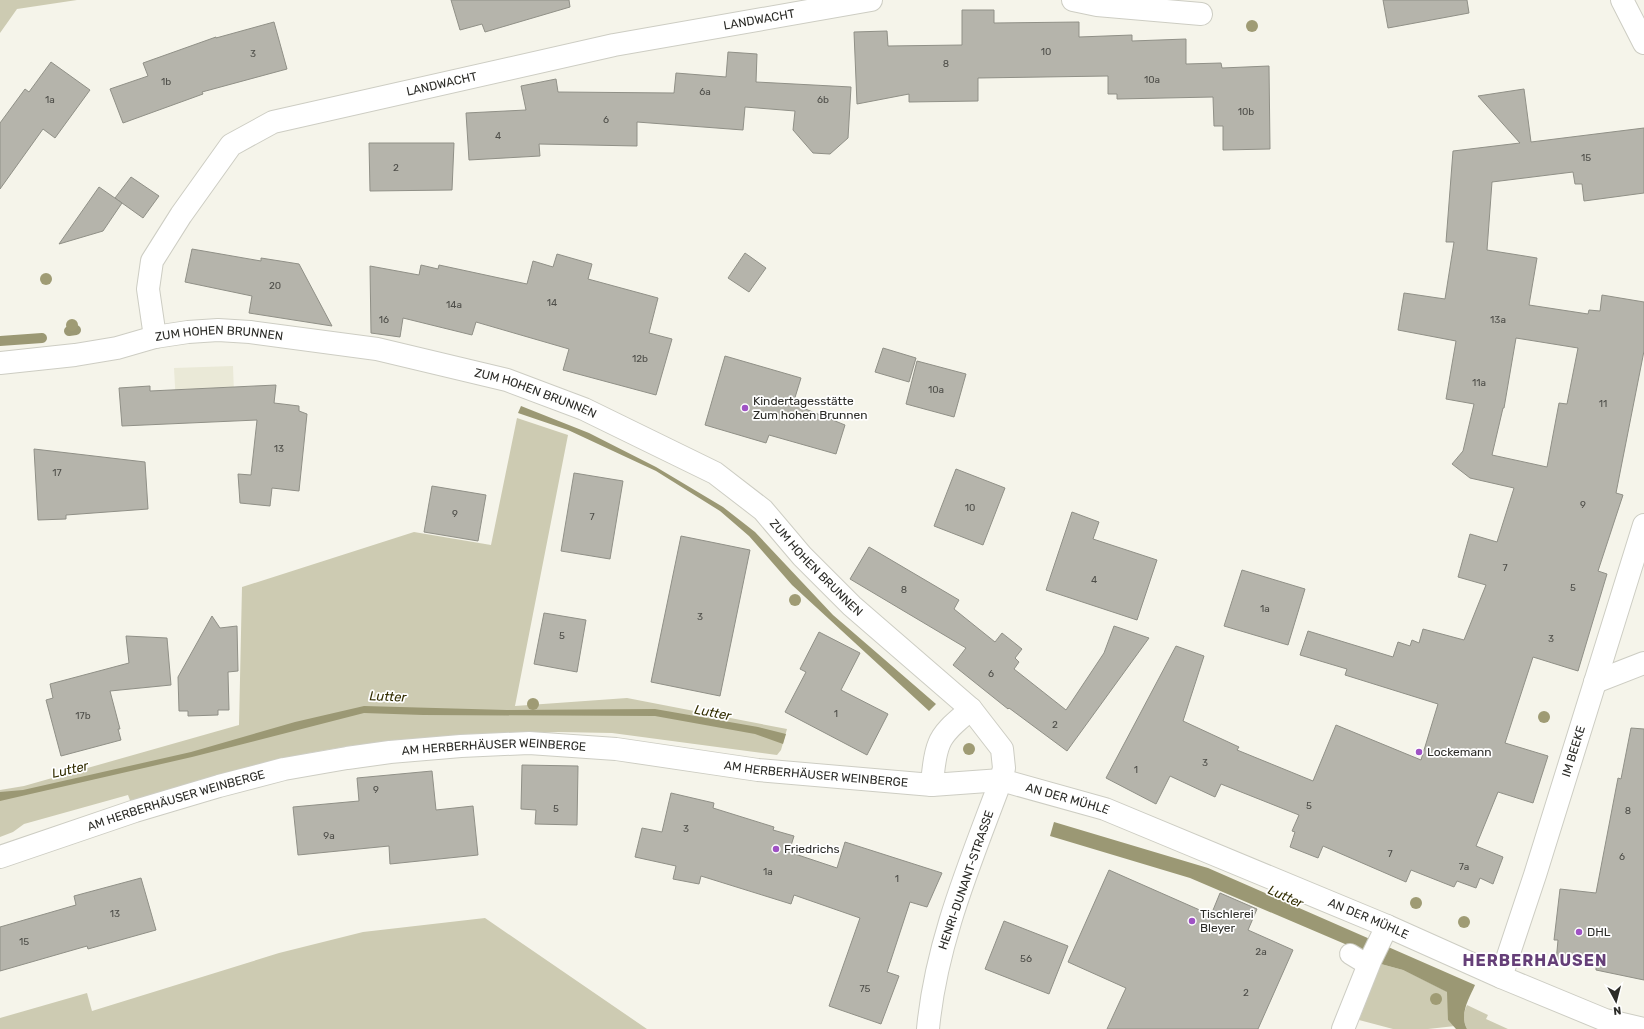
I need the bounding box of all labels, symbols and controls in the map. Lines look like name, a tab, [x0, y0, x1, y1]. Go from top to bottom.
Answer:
street label: LANDWACHT	[722, 6, 796, 33]
house number: 10	[1041, 46, 1051, 58]
house number: 3	[250, 48, 256, 60]
house number: 8	[943, 58, 949, 70]
street label: LANDWACHT	[405, 69, 478, 99]
house number: 10a	[1144, 74, 1160, 86]
house number: 1b	[161, 76, 171, 88]
house number: 6a	[699, 86, 711, 98]
house number: 1a	[45, 94, 55, 106]
house number: 6b	[817, 94, 829, 106]
house number: 10b	[1238, 106, 1254, 118]
house number: 6	[603, 114, 609, 126]
house number: 4	[495, 130, 501, 142]
house number: 15	[1581, 152, 1591, 164]
house number: 2	[393, 162, 399, 174]
house number: 20	[269, 280, 281, 292]
house number: 14	[547, 297, 557, 309]
house number: 14a	[446, 299, 462, 311]
house number: 16	[379, 314, 389, 326]
house number: 13a	[1490, 314, 1506, 326]
street label: ZUM HOHEN BRUNNEN	[154, 323, 284, 344]
house number: 12b	[632, 353, 648, 365]
street label: ZUM HOHEN BRUNNEN	[473, 366, 599, 421]
house number: 11a	[1472, 377, 1486, 389]
house number: 10a	[928, 384, 944, 396]
place label: Kindertagesstätte Zum hohen Brunnen	[753, 394, 868, 422]
house number: 11	[1599, 398, 1607, 410]
marker: Kindertagesstätte Zum hohen Brunnen	[740, 403, 750, 413]
house number: 13	[274, 443, 284, 455]
house number: 17	[52, 467, 62, 479]
house number: 9	[1580, 499, 1586, 511]
house number: 10	[965, 502, 975, 514]
house number: 9	[452, 508, 458, 520]
house number: 7	[589, 511, 595, 523]
street label: ZUM HOHEN BRUNNEN	[767, 516, 865, 619]
house number: 7	[1502, 562, 1508, 574]
house number: 4	[1091, 574, 1097, 586]
house number: 5	[1570, 582, 1576, 594]
house number: 8	[901, 584, 907, 596]
house number: 1a	[1260, 603, 1270, 615]
house number: 3	[697, 611, 703, 623]
house number: 5	[559, 630, 565, 642]
house number: 3	[1548, 633, 1554, 645]
house number: 6	[988, 668, 994, 680]
water label: Lutter	[369, 688, 408, 705]
water label: Lutter	[693, 702, 734, 724]
house number: 1	[834, 708, 838, 720]
house number: 17b	[75, 710, 91, 722]
house number: 2	[1052, 719, 1058, 731]
street label: IM BEEKE	[1559, 724, 1588, 779]
street label: AM HERBERHÄUSER WEINBERGE	[401, 736, 587, 758]
place label: Lockemann	[1427, 745, 1492, 759]
marker: Lockemann	[1414, 747, 1424, 757]
house number: 3	[1202, 757, 1208, 769]
water label: Lutter	[50, 758, 91, 781]
street label: AM HERBERHÄUSER WEINBERGE	[723, 758, 909, 790]
house number: 1	[1134, 764, 1138, 776]
street label: AM HERBERHÄUSER WEINBERGE	[85, 767, 266, 834]
street label: AN DER MÜHLE	[1024, 780, 1112, 817]
house number: 9	[373, 784, 379, 796]
house number: 5	[1306, 800, 1312, 812]
house number: 5	[553, 803, 559, 815]
house number: 8	[1625, 805, 1631, 817]
street label: HENRI-DUNANT-STRASSE	[936, 808, 996, 952]
house number: 3	[683, 823, 689, 835]
house number: 9a	[323, 830, 335, 842]
place label: Friedrichs	[784, 842, 840, 856]
marker: Friedrichs	[771, 844, 781, 854]
house number: 7	[1387, 848, 1393, 860]
house number: 6	[1619, 851, 1625, 863]
house number: 7a	[1459, 861, 1469, 873]
house number: 1a	[763, 866, 773, 878]
house number: 1	[895, 873, 899, 885]
water label: Lutter	[1266, 882, 1307, 911]
street label: AN DER MÜHLE	[1326, 895, 1411, 942]
place label: Tischlerei Bleyer	[1200, 907, 1254, 935]
house number: 13	[110, 908, 120, 920]
marker: Tischlerei Bleyer	[1187, 916, 1197, 926]
place label: DHL	[1587, 925, 1611, 939]
marker: DHL	[1574, 927, 1584, 937]
house number: 15	[19, 936, 29, 948]
house number: 2a	[1255, 946, 1267, 958]
district label: HERBERHAUSEN	[1463, 951, 1607, 970]
house number: 56	[1020, 953, 1032, 965]
north arrow	[1596, 981, 1636, 1021]
house number: 75	[859, 983, 871, 995]
house number: 2	[1243, 987, 1249, 999]
text: N	[1612, 1003, 1622, 1017]

